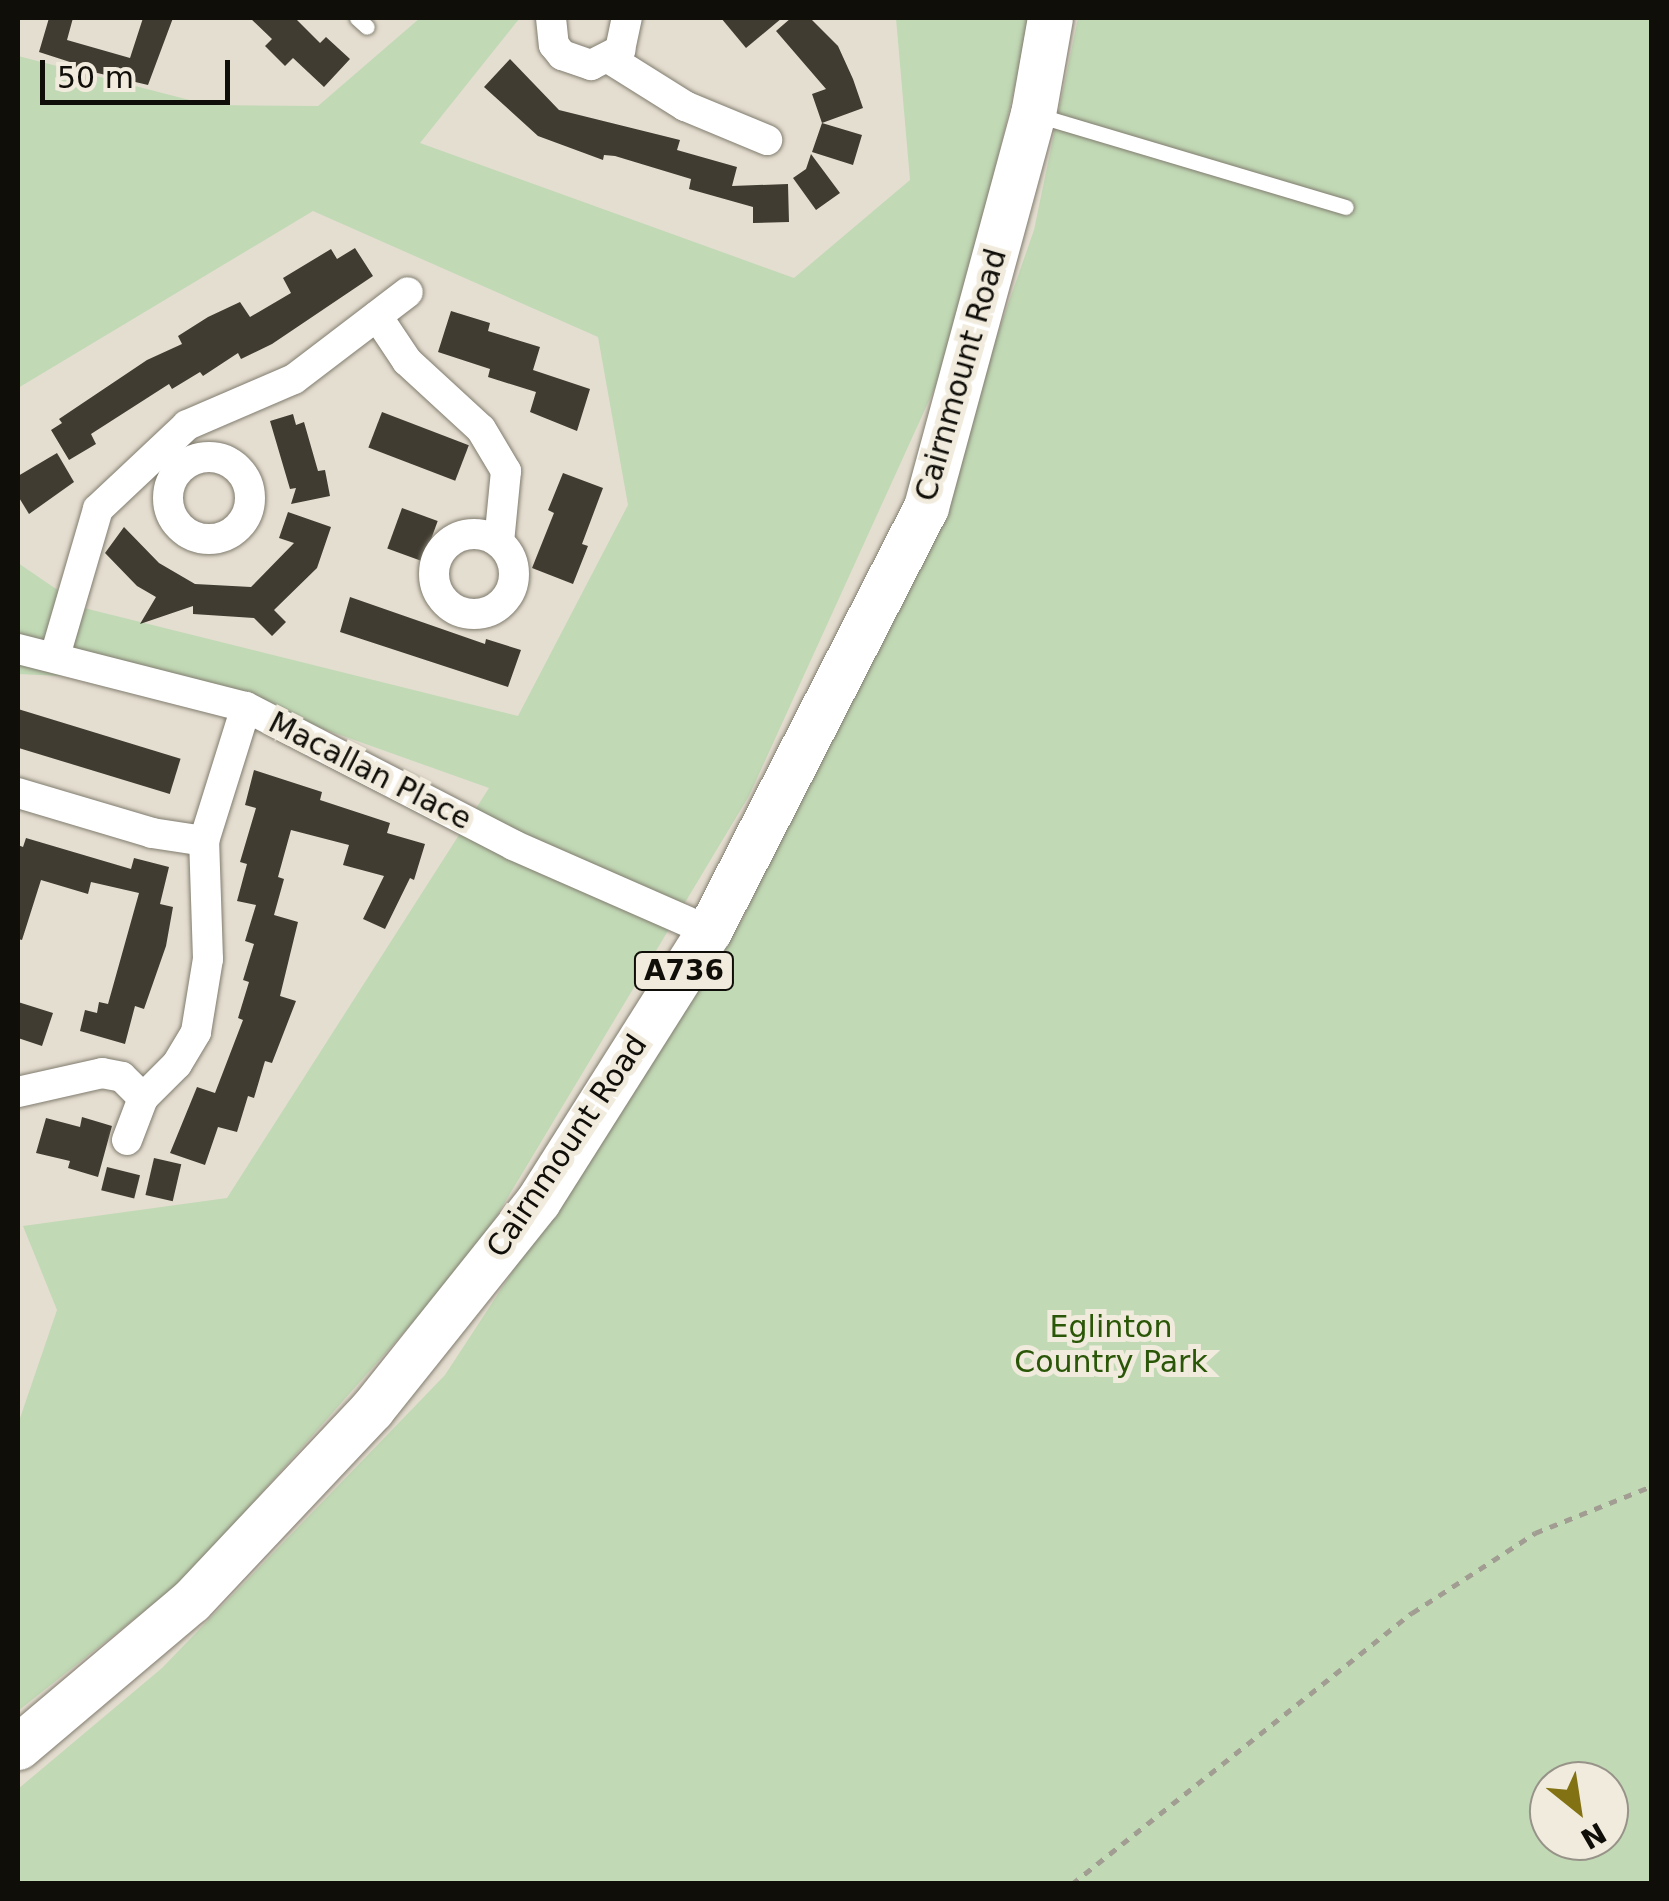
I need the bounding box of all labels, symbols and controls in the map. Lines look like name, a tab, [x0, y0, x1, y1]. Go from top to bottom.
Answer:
scale bar	[45, 40, 235, 102]
text: 50 m	[57, 60, 134, 95]
street label: Cairnmount Road	[908, 245, 1014, 505]
street label: Macallan Place	[263, 704, 477, 838]
road number: A736	[632, 948, 736, 994]
street label: Cairnmount Road	[479, 1028, 655, 1264]
park label: Eglinton Country Park	[1014, 1309, 1208, 1380]
north arrow	[1529, 1761, 1629, 1861]
text: N	[1575, 1816, 1612, 1856]

